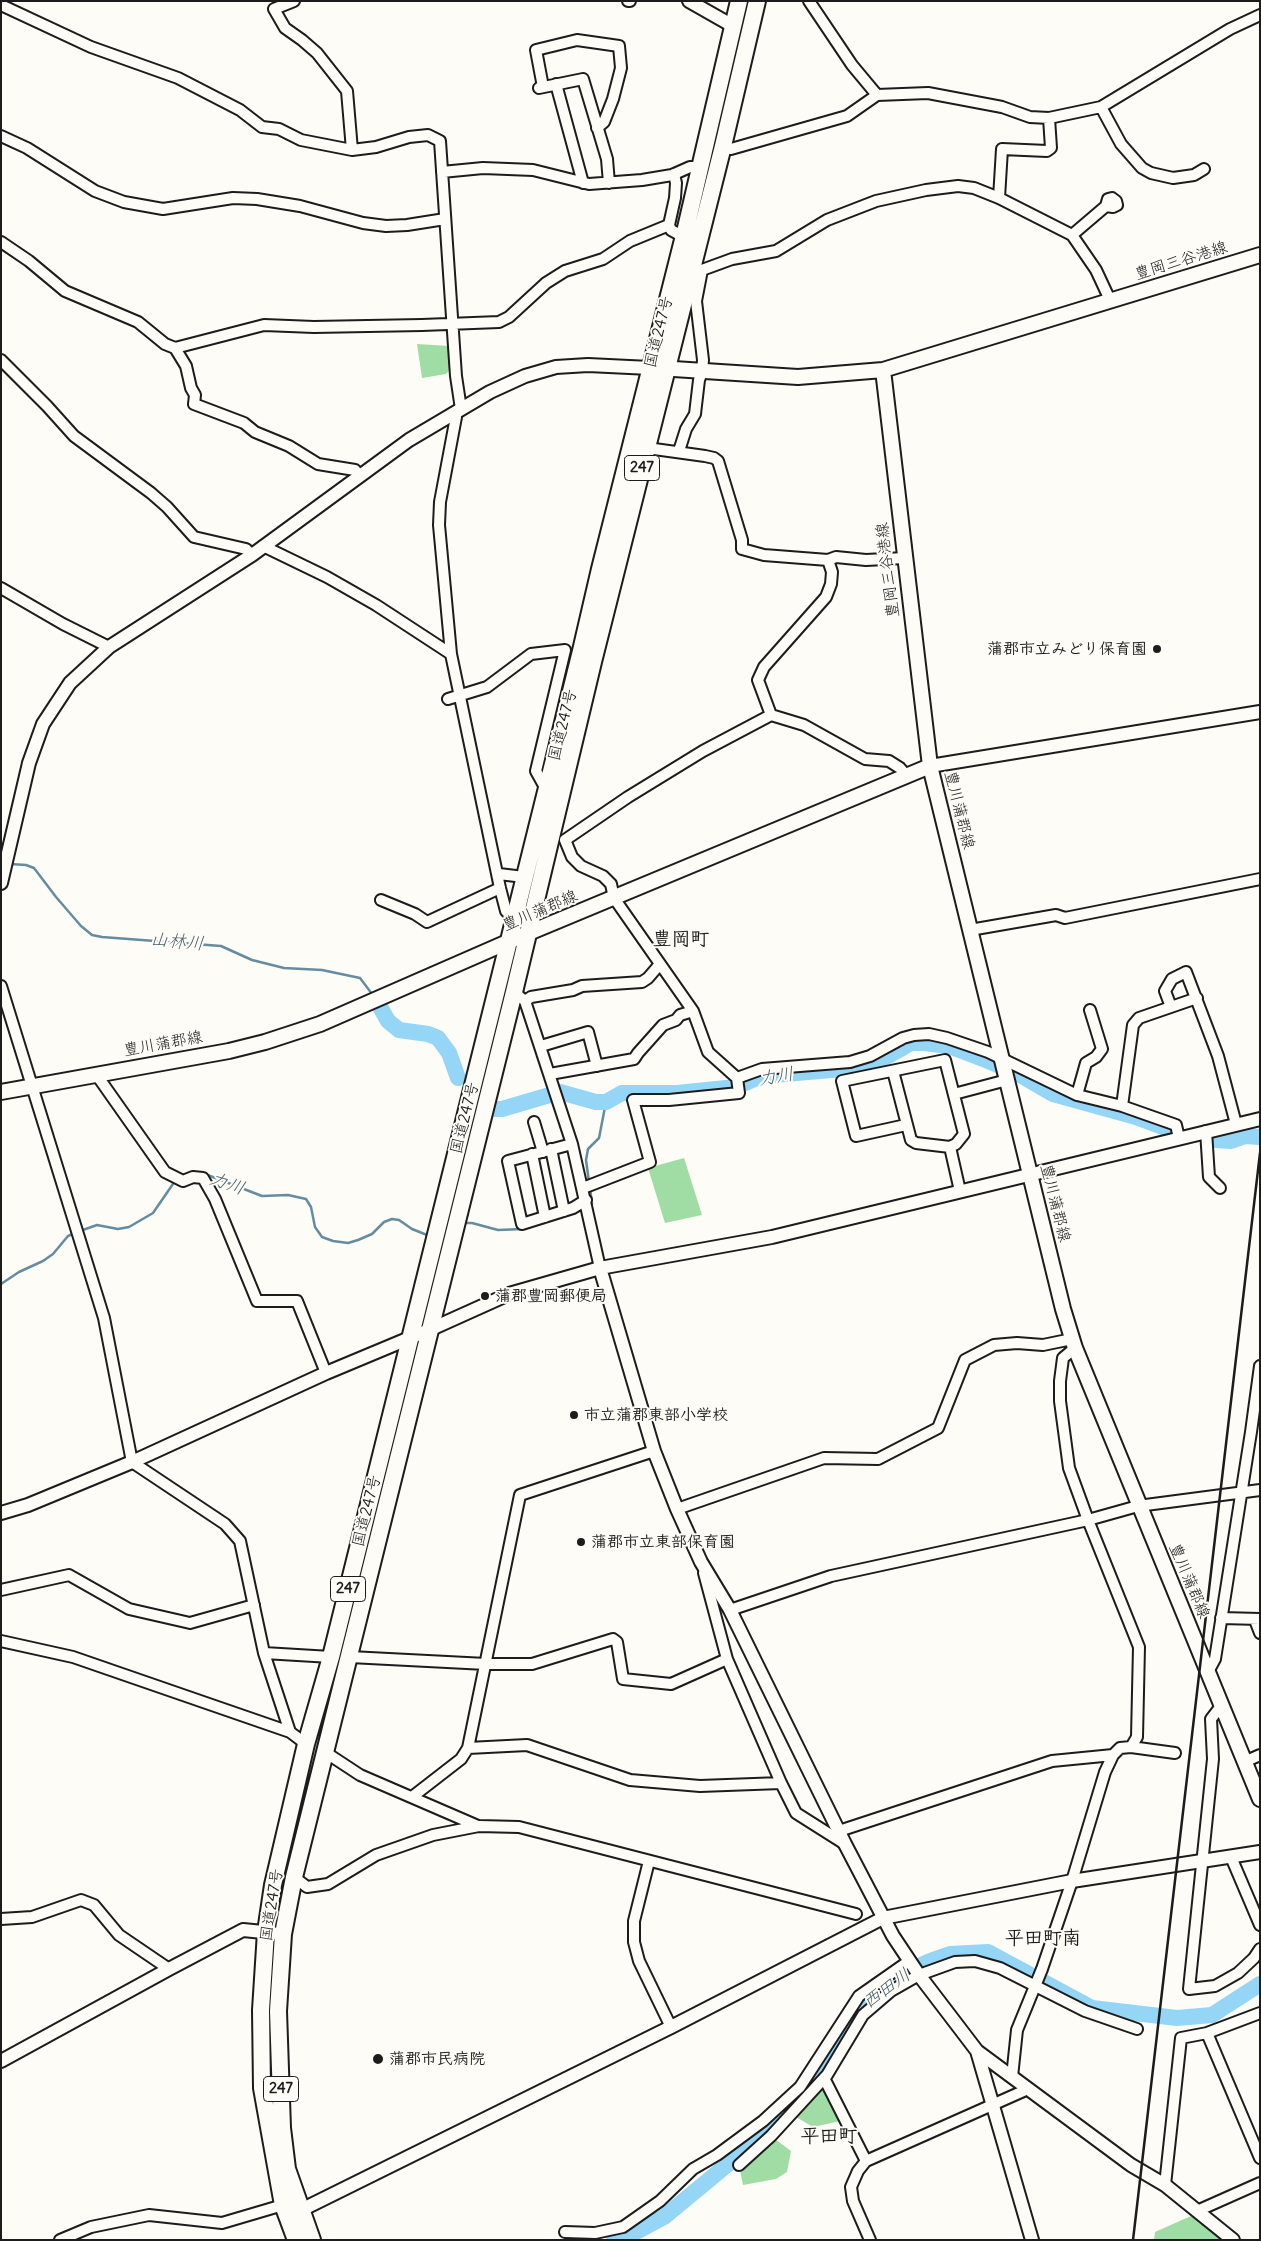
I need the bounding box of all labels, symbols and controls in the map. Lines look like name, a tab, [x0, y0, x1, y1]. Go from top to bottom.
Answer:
street label: 豊岡三谷港線	[1132, 238, 1230, 284]
street label: 国道247号	[641, 294, 677, 370]
road number: 247	[624, 456, 660, 480]
street label: 豊岡三谷港線	[873, 521, 903, 619]
place label: 蒲郡市立みどり保育園	[987, 639, 1147, 659]
marker: 蒲郡市立みどり保育園	[1151, 643, 1163, 655]
street label: 国道247号	[545, 687, 581, 763]
street label: 豊川蒲郡線	[940, 769, 978, 851]
street label: 豊川蒲郡線	[499, 887, 581, 935]
water label: 山林川	[149, 929, 205, 955]
district label: 豊岡町	[653, 929, 709, 951]
street label: 豊川蒲郡線	[122, 1028, 204, 1060]
water label: 力川	[757, 1064, 795, 1090]
street label: 国道247号	[447, 1080, 483, 1156]
street label: 豊川蒲郡線	[1036, 1162, 1074, 1244]
water label: 力川	[206, 1168, 248, 1200]
place label: 蒲郡豊岡郵便局	[495, 1286, 607, 1306]
marker: 蒲郡豊岡郵便局	[479, 1290, 491, 1302]
place label: 市立蒲郡東部小学校	[584, 1405, 728, 1425]
marker: 市立蒲郡東部小学校	[568, 1409, 580, 1421]
street label: 国道247号	[349, 1473, 385, 1549]
place label: 蒲郡市立東部保育園	[591, 1532, 735, 1552]
marker: 蒲郡市立東部保育園	[575, 1536, 587, 1548]
street label: 豊川蒲郡線	[1165, 1540, 1213, 1622]
road number: 247	[330, 1576, 366, 1602]
street label: 国道247号	[257, 1867, 287, 1943]
district label: 平田町南	[1005, 1928, 1081, 1950]
water label: 西田川	[859, 1964, 915, 2014]
place label: 蒲郡市民病院	[389, 2049, 485, 2069]
marker: 蒲郡市民病院	[371, 2052, 385, 2066]
road number: 247	[264, 2076, 298, 2102]
district label: 平田町	[801, 2126, 857, 2148]

